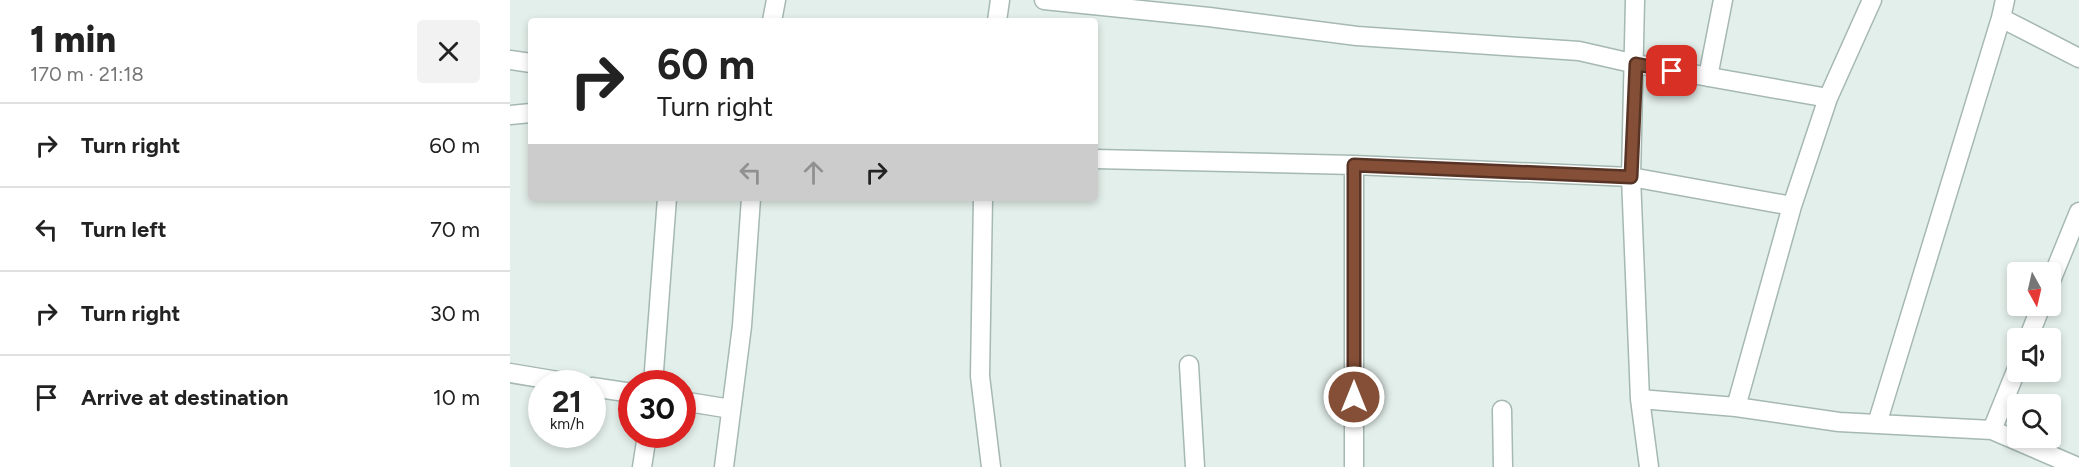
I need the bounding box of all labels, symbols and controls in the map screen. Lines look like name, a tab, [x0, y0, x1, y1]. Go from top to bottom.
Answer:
text: 1 min	[30, 18, 116, 61]
button: close	[417, 20, 480, 83]
text: 60 m	[657, 39, 755, 90]
icon: right	[558, 42, 636, 120]
pin	[1646, 45, 1697, 96]
icon: arrive	[1655, 54, 1688, 87]
text: 170 m · 21:18	[30, 62, 144, 86]
text: Turn right	[657, 90, 773, 123]
icon: right	[30, 129, 63, 162]
text: Turn right	[81, 132, 180, 159]
text: 60 m	[429, 132, 480, 159]
icon: left	[734, 156, 767, 189]
icon: ahead	[797, 156, 830, 189]
icon: right	[860, 156, 893, 189]
icon: left	[30, 213, 63, 246]
text: Turn left	[81, 216, 167, 243]
text: 70 m	[430, 216, 480, 243]
north arrow	[2007, 262, 2061, 316]
map controls	[2007, 262, 2061, 448]
icon: right	[30, 297, 63, 330]
text: Turn right	[81, 300, 180, 327]
text: 30 m	[430, 300, 480, 327]
button: sound	[2007, 328, 2061, 382]
position arrow	[1322, 365, 1386, 429]
speed limit sign: 30	[618, 370, 696, 448]
icon: arrive	[30, 381, 63, 414]
text: 21	[552, 383, 582, 420]
text: Arrive at destination	[81, 384, 289, 411]
text: 10 m	[433, 384, 480, 411]
button: search	[2007, 394, 2061, 448]
text: km/h	[550, 415, 584, 433]

